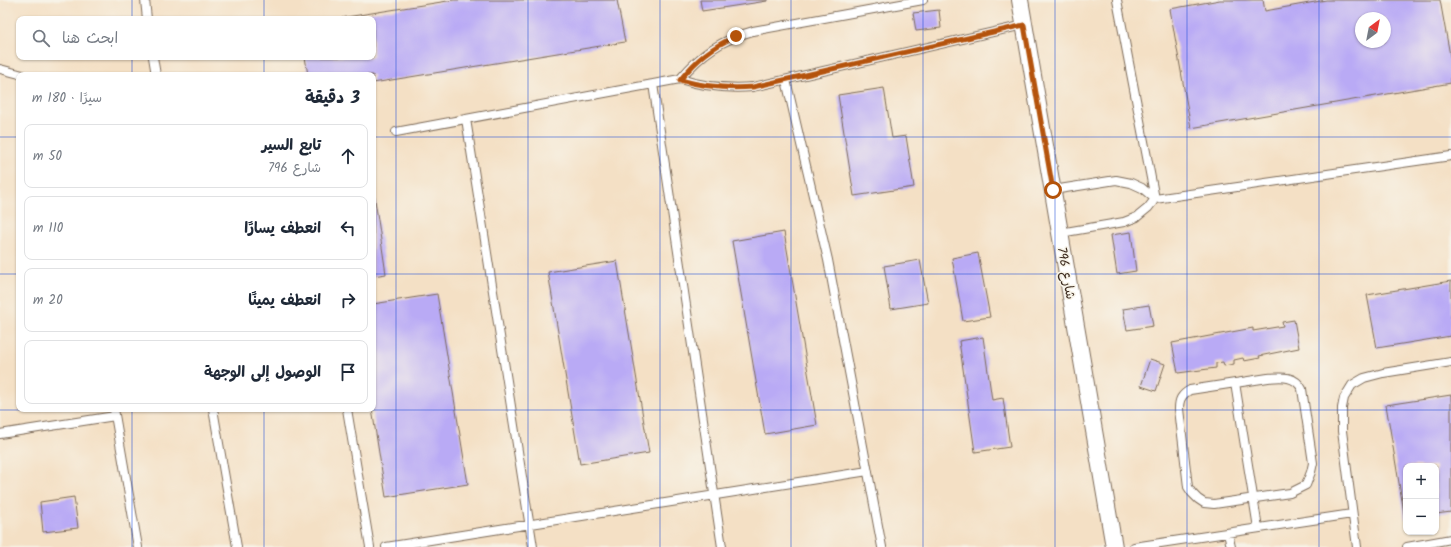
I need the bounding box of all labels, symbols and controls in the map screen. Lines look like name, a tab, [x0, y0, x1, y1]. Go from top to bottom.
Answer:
north arrow	[1355, 12, 1391, 48]
search box	[16, 16, 376, 60]
icon: search	[30, 27, 52, 49]
text: ابحث هنا	[62, 27, 118, 51]
route end	[727, 27, 745, 45]
text: 3 دقيقة	[305, 85, 360, 112]
text: سيرًا · 180 m	[32, 88, 102, 109]
text: تابع السير	[262, 134, 321, 158]
icon: ahead	[337, 145, 359, 167]
text: 50 m	[33, 146, 62, 167]
text: شارع 796	[268, 158, 321, 179]
route start	[1044, 181, 1062, 199]
text: انعطف يسارًا	[244, 217, 321, 241]
icon: left	[337, 217, 359, 239]
text: 110 m	[33, 218, 63, 239]
street label: شارع 796	[1051, 245, 1080, 301]
text: انعطف يمينًا	[248, 289, 321, 313]
icon: right	[337, 289, 359, 311]
text: 20 m	[33, 290, 63, 311]
text: الوصول إلى الوجهة	[204, 361, 321, 385]
icon: arrive	[337, 361, 359, 383]
map controls	[1403, 463, 1439, 535]
button: +	[1403, 463, 1439, 499]
button: −	[1403, 499, 1439, 535]

